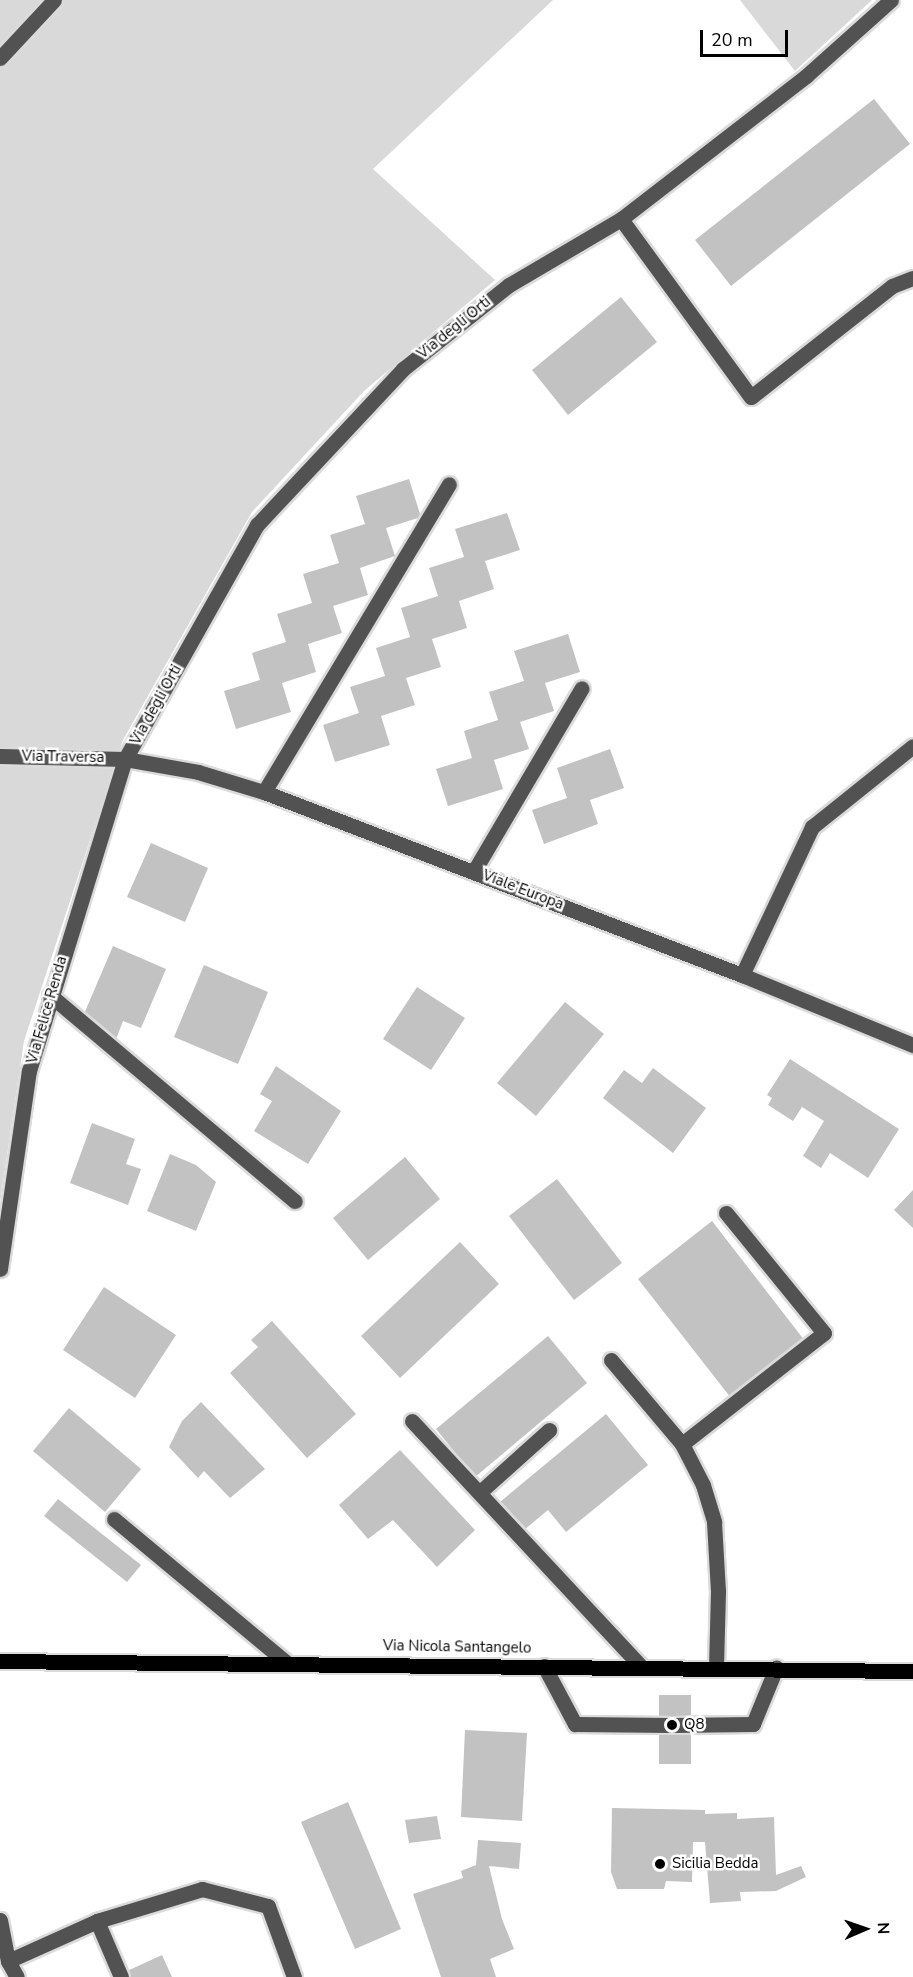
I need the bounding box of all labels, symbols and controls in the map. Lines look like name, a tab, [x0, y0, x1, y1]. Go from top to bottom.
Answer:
scale bar	[703, 18, 792, 56]
text: 20 m	[711, 28, 753, 52]
street label: Via degli Orti	[414, 293, 494, 363]
street label: Via degli Orti	[127, 662, 185, 748]
street label: Via Traversa	[21, 747, 105, 767]
street label: Viale Europa	[480, 866, 566, 914]
street label: Via Felice Renda	[23, 954, 71, 1066]
street label: Via Nicola Santangelo	[383, 1637, 531, 1657]
place label: Q8	[684, 1716, 705, 1734]
marker: Q8	[665, 1718, 679, 1732]
place label: Sicilia Bedda	[672, 1855, 758, 1873]
marker: Sicilia Bedda	[653, 1857, 667, 1871]
north arrow	[835, 1899, 895, 1959]
text: N	[872, 1922, 894, 1935]

